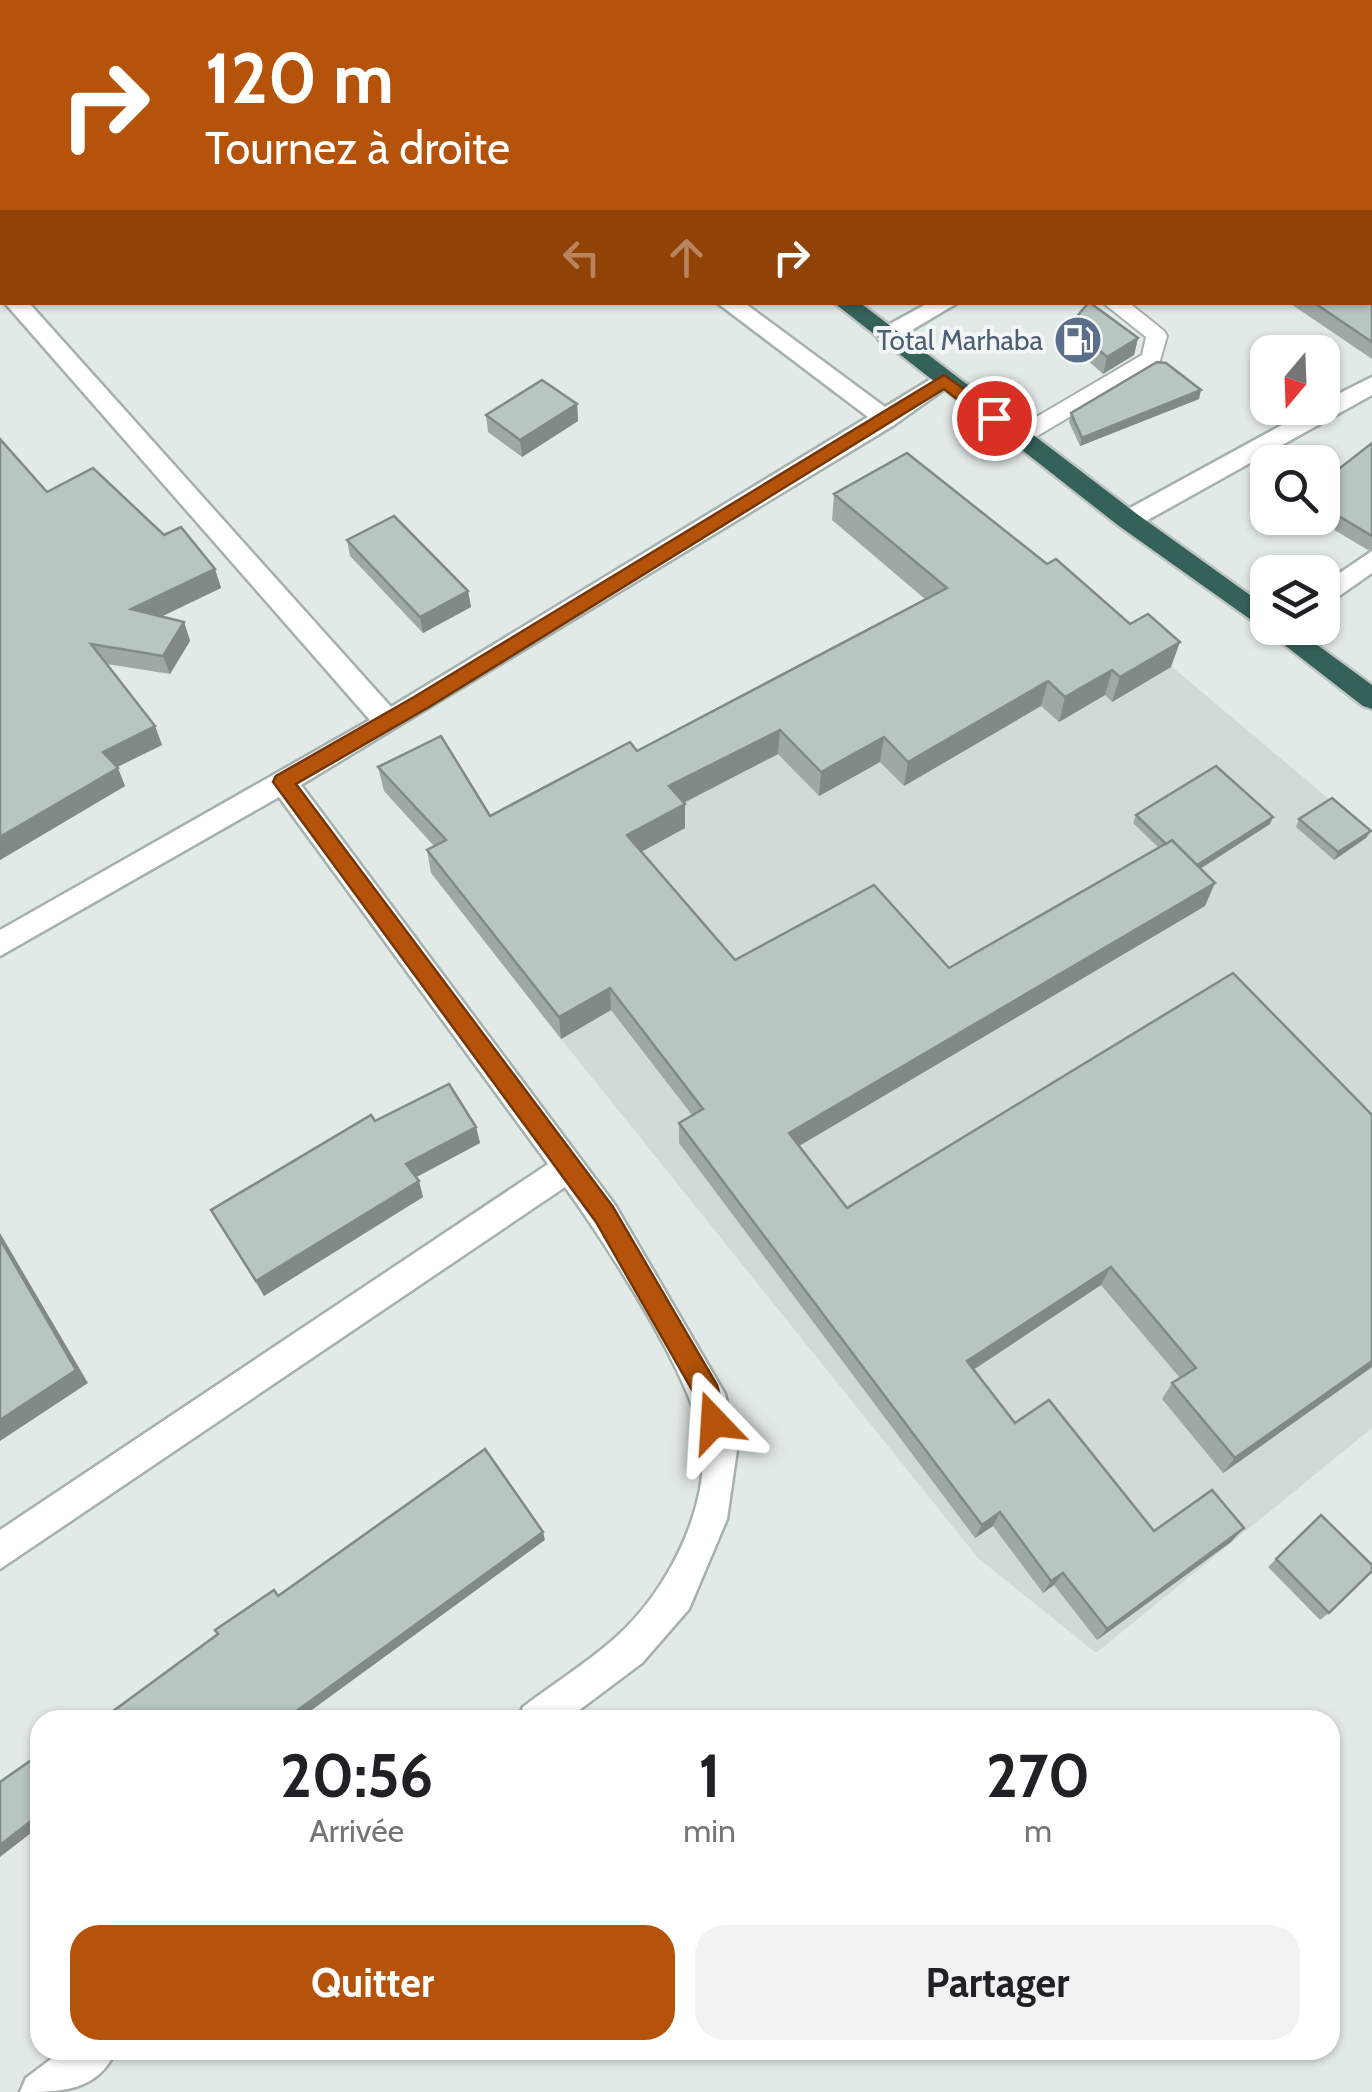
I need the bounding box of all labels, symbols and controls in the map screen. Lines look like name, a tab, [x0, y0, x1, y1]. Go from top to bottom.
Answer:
text: 120 m	[205, 35, 394, 121]
icon: right	[40, 40, 170, 170]
text: Tournez à droite	[205, 121, 510, 175]
icon: left	[554, 230, 609, 285]
icon: ahead	[659, 230, 714, 285]
icon: right	[764, 230, 819, 285]
fuel station icon: Total Marhaba	[1052, 314, 1104, 366]
place label: Total Marhaba	[877, 323, 1044, 357]
north arrow	[1250, 335, 1340, 425]
map controls	[1250, 335, 1340, 645]
pin	[952, 376, 1037, 461]
icon: arrive	[967, 391, 1022, 446]
button: search	[1250, 445, 1340, 535]
button: layers	[1250, 555, 1340, 645]
position arrow	[662, 1370, 766, 1474]
text: 20:56	[280, 1739, 433, 1812]
text: 1	[699, 1739, 721, 1812]
text: 270	[986, 1739, 1090, 1812]
text: Arrivée	[309, 1811, 404, 1850]
text: min	[683, 1811, 736, 1850]
text: m	[1024, 1811, 1052, 1850]
button: Quitter	[70, 1925, 675, 2040]
button: Partager	[695, 1925, 1300, 2040]

